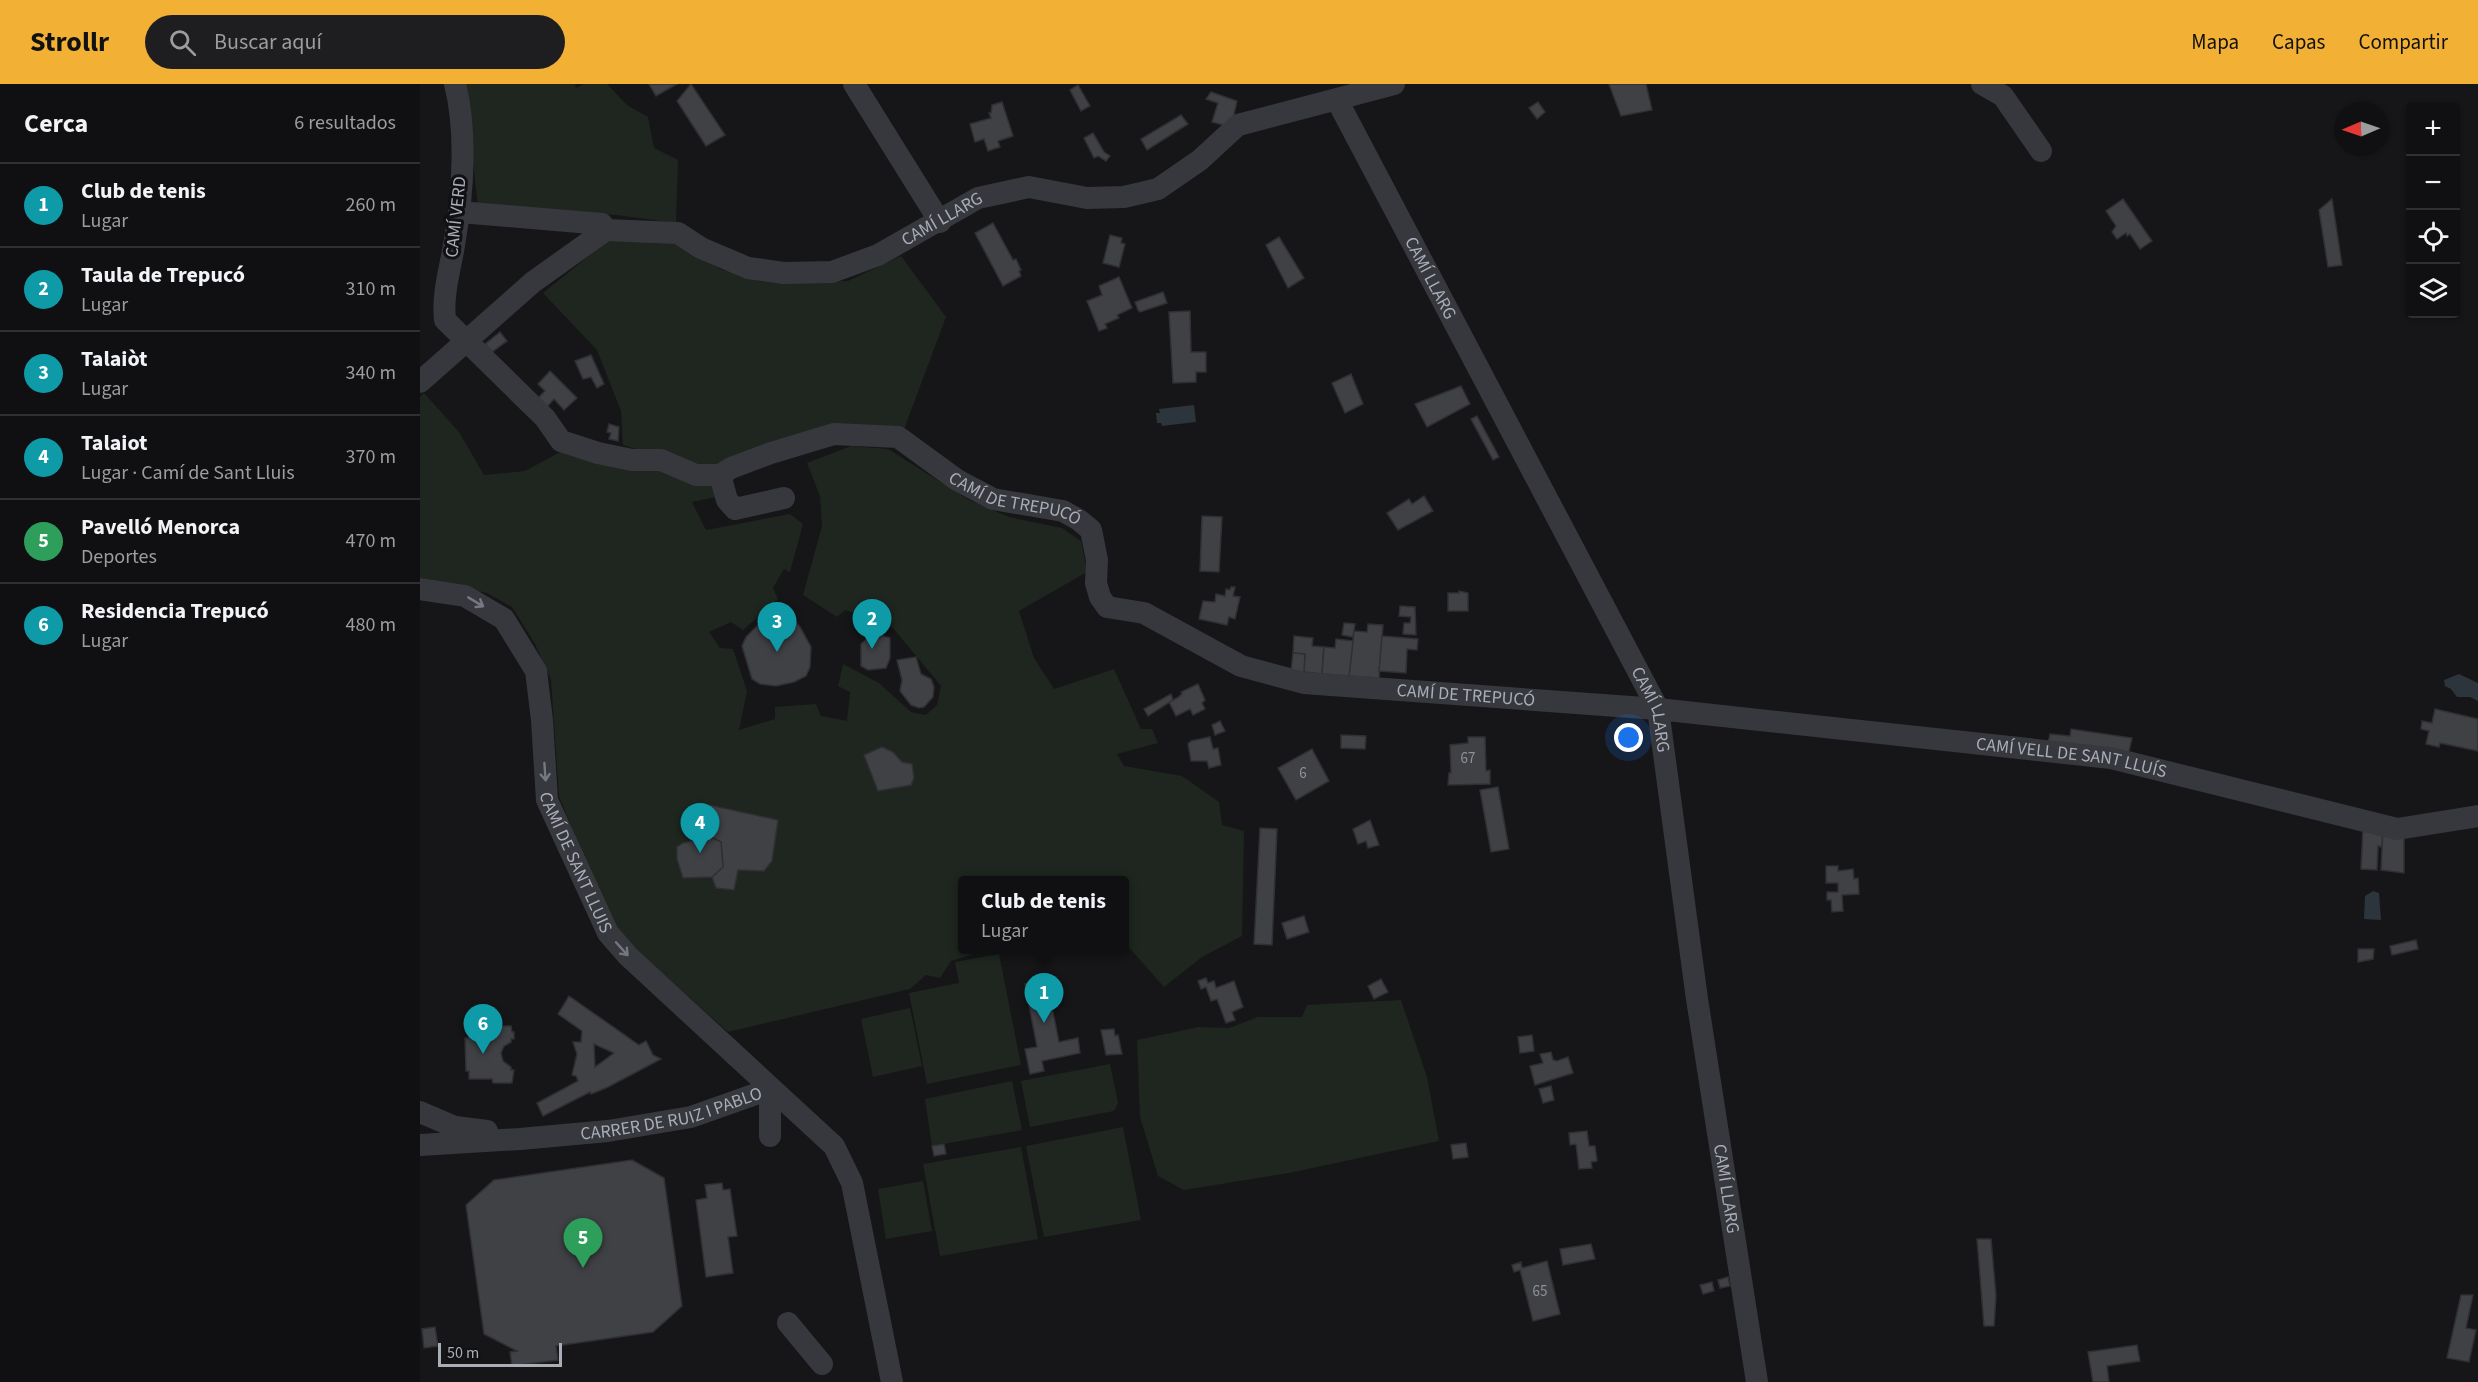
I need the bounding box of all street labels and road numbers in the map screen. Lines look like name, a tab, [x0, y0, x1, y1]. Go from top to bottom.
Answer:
street label: CAMÍ VERD	[439, 175, 473, 259]
street label: CAMÍ LLARG	[896, 185, 987, 252]
street label: CAMÍ LLARG	[1399, 232, 1463, 324]
street label: CAMÍ DE TREPUCÓ	[944, 465, 1086, 531]
street label: CAMÍ LLARG	[1625, 662, 1676, 754]
street label: CAMÍ DE TREPUCÓ	[1396, 677, 1536, 712]
street label: CAMÍ VELL DE SANT LLUÍS	[1975, 731, 2170, 784]
street label: CAMÍ DE SANT LLUIS	[534, 791, 619, 937]
street label: CARRER DE RUIZ I PABLO	[579, 1080, 765, 1146]
street label: CAMÍ LLARG	[1707, 1142, 1746, 1235]

